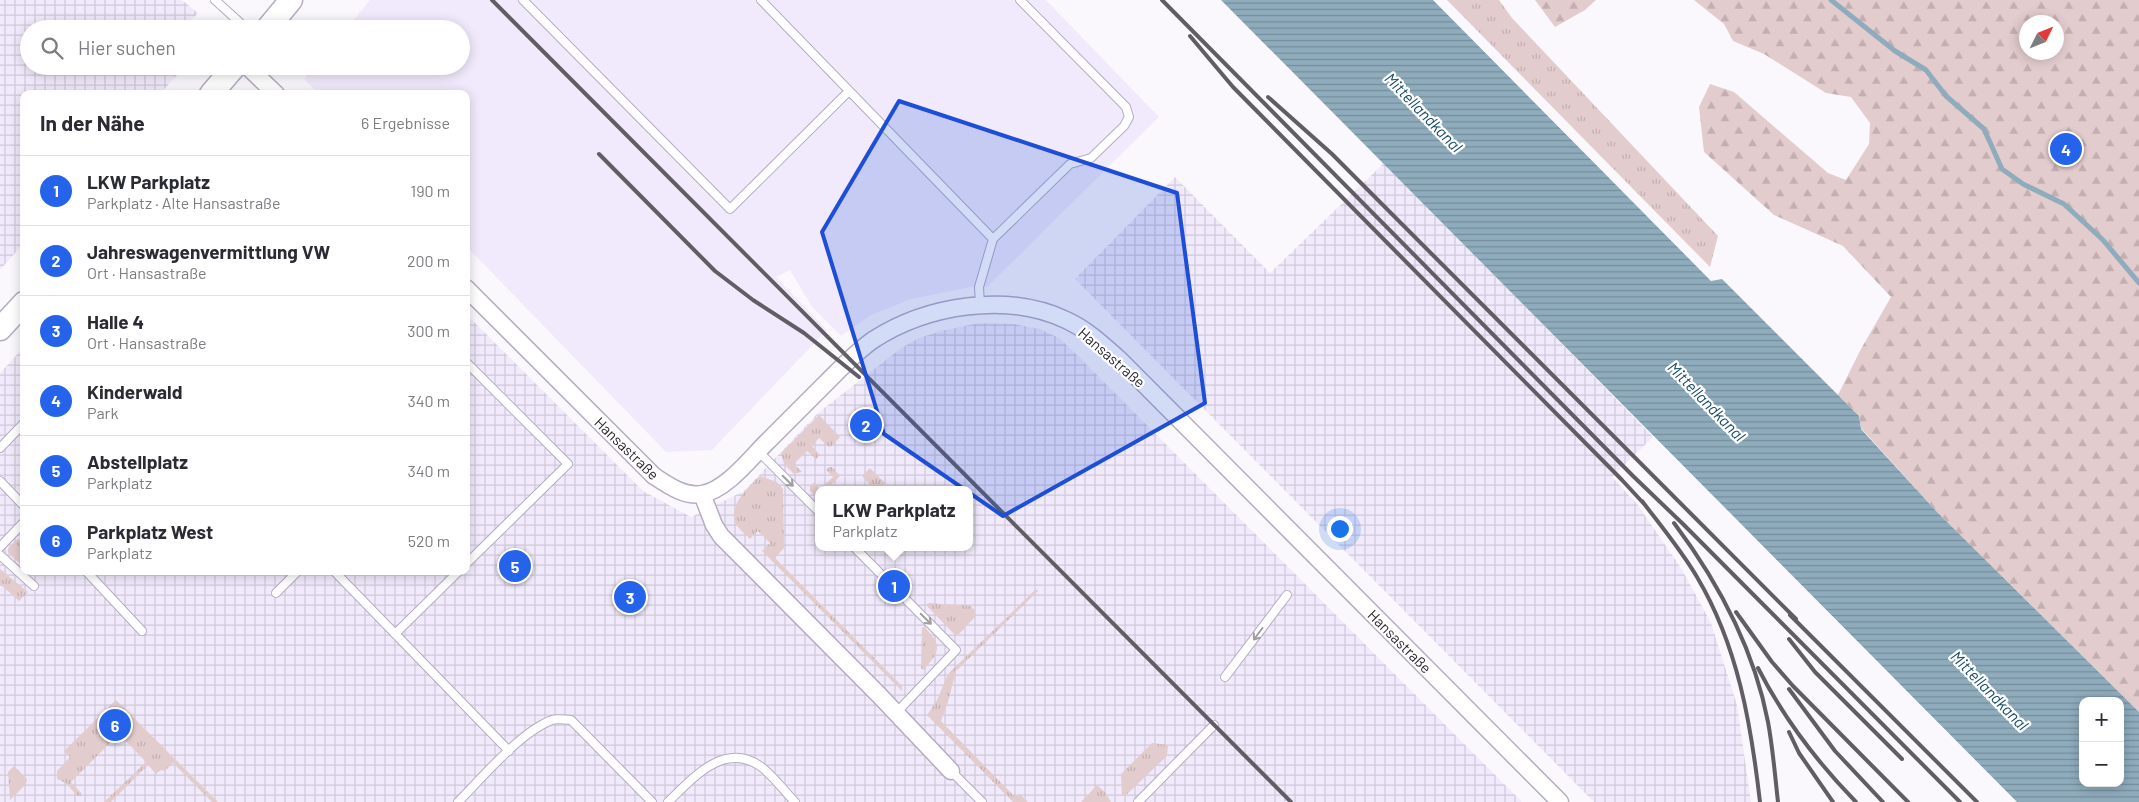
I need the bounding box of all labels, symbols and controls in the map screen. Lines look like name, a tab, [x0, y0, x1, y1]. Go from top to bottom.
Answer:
north arrow	[2019, 15, 2064, 60]
search box	[20, 20, 470, 75]
icon: search	[38, 34, 66, 62]
text: Hier suchen	[78, 36, 176, 59]
water label: Mittellandkanal	[1381, 68, 1467, 156]
text: In der Nähe	[40, 110, 145, 135]
text: 6 Ergebnisse	[361, 113, 450, 132]
pin: 4	[2050, 130, 2082, 168]
text: LKW Parkplatz	[87, 170, 210, 193]
text: 1	[53, 181, 59, 200]
text: 190 m	[411, 181, 450, 200]
text: Parkplatz · Alte Hansastraße	[87, 193, 281, 212]
text: Jahreswagenvermittlung VW	[87, 240, 330, 263]
text: 2	[52, 251, 60, 270]
text: 200 m	[407, 251, 450, 270]
text: Ort · Hansastraße	[87, 263, 207, 282]
text: Halle 4	[87, 310, 144, 333]
text: 3	[52, 321, 60, 340]
text: 300 m	[407, 321, 450, 340]
street label: Hansastraße	[1075, 323, 1149, 391]
text: Ort · Hansastraße	[87, 333, 207, 352]
water label: Mittellandkanal	[1664, 357, 1750, 445]
text: Kinderwald	[87, 380, 182, 403]
text: 4	[51, 391, 61, 410]
text: 340 m	[407, 391, 450, 410]
text: Park	[87, 403, 118, 422]
pin: 2	[850, 406, 882, 444]
street label: Hansastraße	[591, 413, 663, 483]
text: Abstellplatz	[87, 450, 188, 473]
text: 5	[52, 461, 60, 480]
text: 340 m	[407, 461, 450, 480]
text: Parkplatz	[87, 473, 152, 492]
one-way arrow	[782, 475, 794, 487]
popup	[815, 486, 973, 551]
text: LKW Parkplatz	[832, 498, 956, 521]
your location	[1327, 516, 1353, 542]
text: Parkplatz West	[87, 520, 213, 543]
text: Parkplatz	[832, 521, 897, 540]
text: 6	[52, 531, 60, 550]
text: 520 m	[408, 531, 450, 550]
text: Parkplatz	[87, 543, 152, 562]
pin: 5	[499, 547, 531, 585]
pin: 1	[878, 567, 910, 605]
pin: 3	[614, 578, 646, 616]
street label: Hansastraße	[1364, 605, 1436, 677]
one-way arrow	[920, 613, 932, 625]
one-way arrow	[1252, 627, 1263, 640]
water label: Mittellandkanal	[1947, 646, 2033, 734]
map controls	[2079, 697, 2124, 787]
button: +	[2079, 697, 2124, 742]
pin: 6	[99, 706, 131, 744]
button: −	[2079, 742, 2124, 787]

